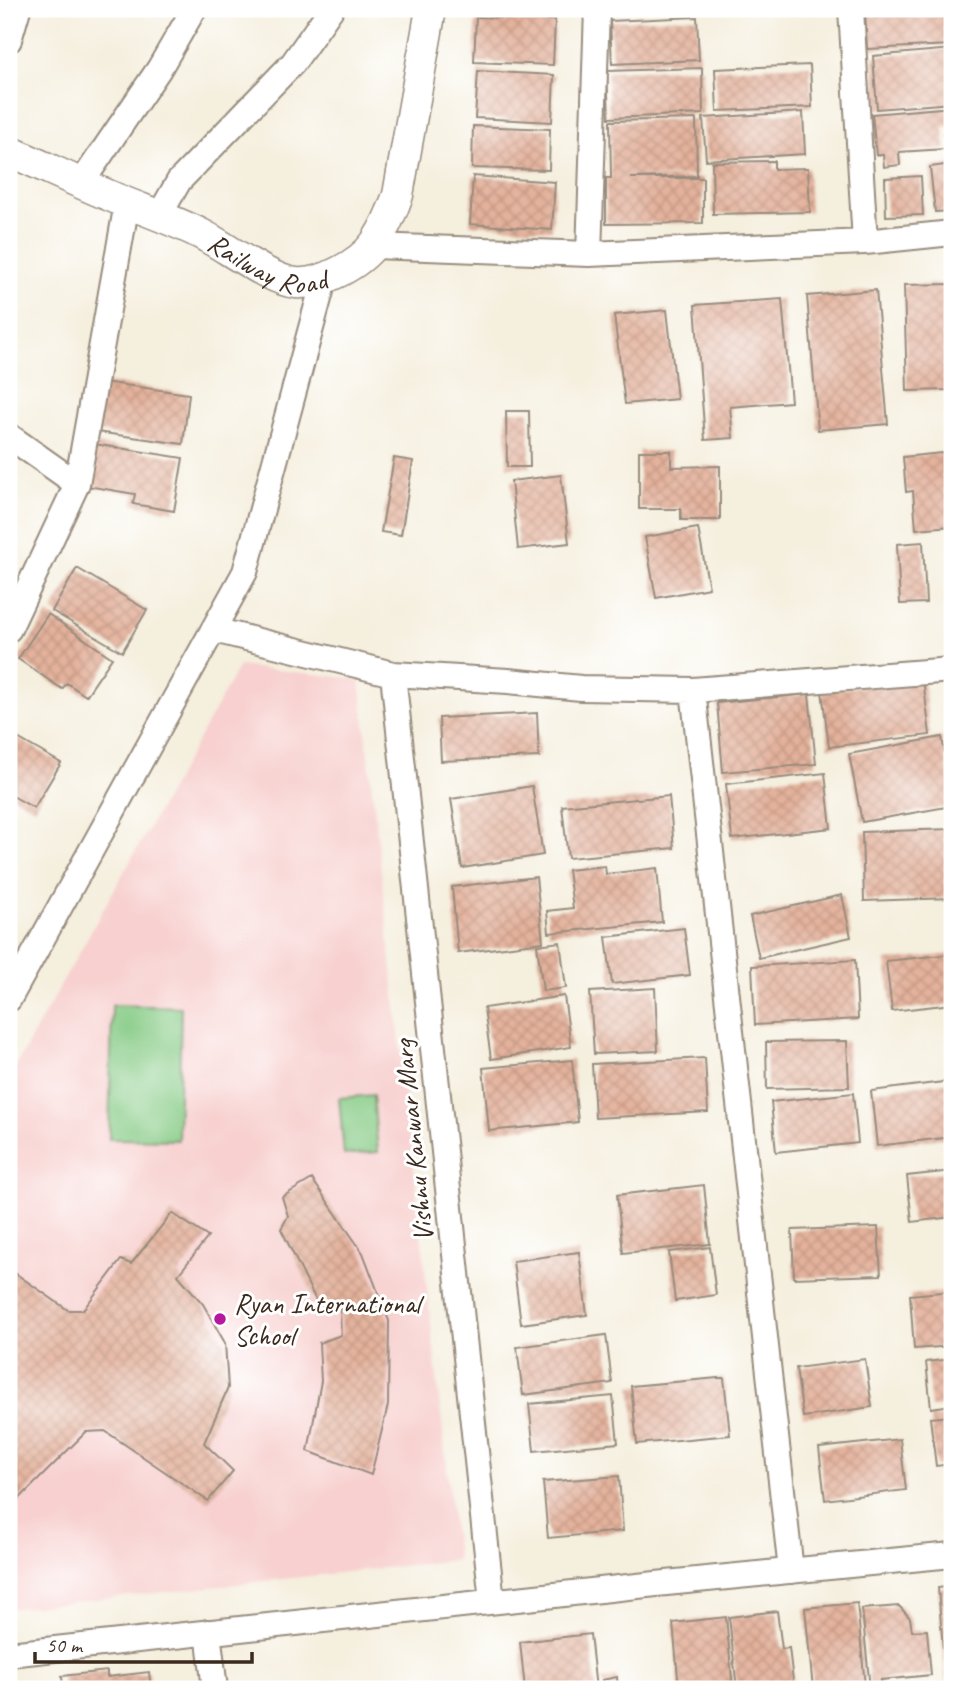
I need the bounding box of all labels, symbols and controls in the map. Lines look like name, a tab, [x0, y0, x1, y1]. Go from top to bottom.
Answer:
street label: Railway Road	[202, 225, 335, 301]
street label: Vishnu Kanwar Marg	[385, 1036, 441, 1244]
place label: Ryan International School	[234, 1286, 425, 1353]
marker: Ryan International School	[212, 1311, 228, 1327]
scale bar	[35, 1621, 252, 1665]
text: 50 m	[46, 1632, 84, 1658]

